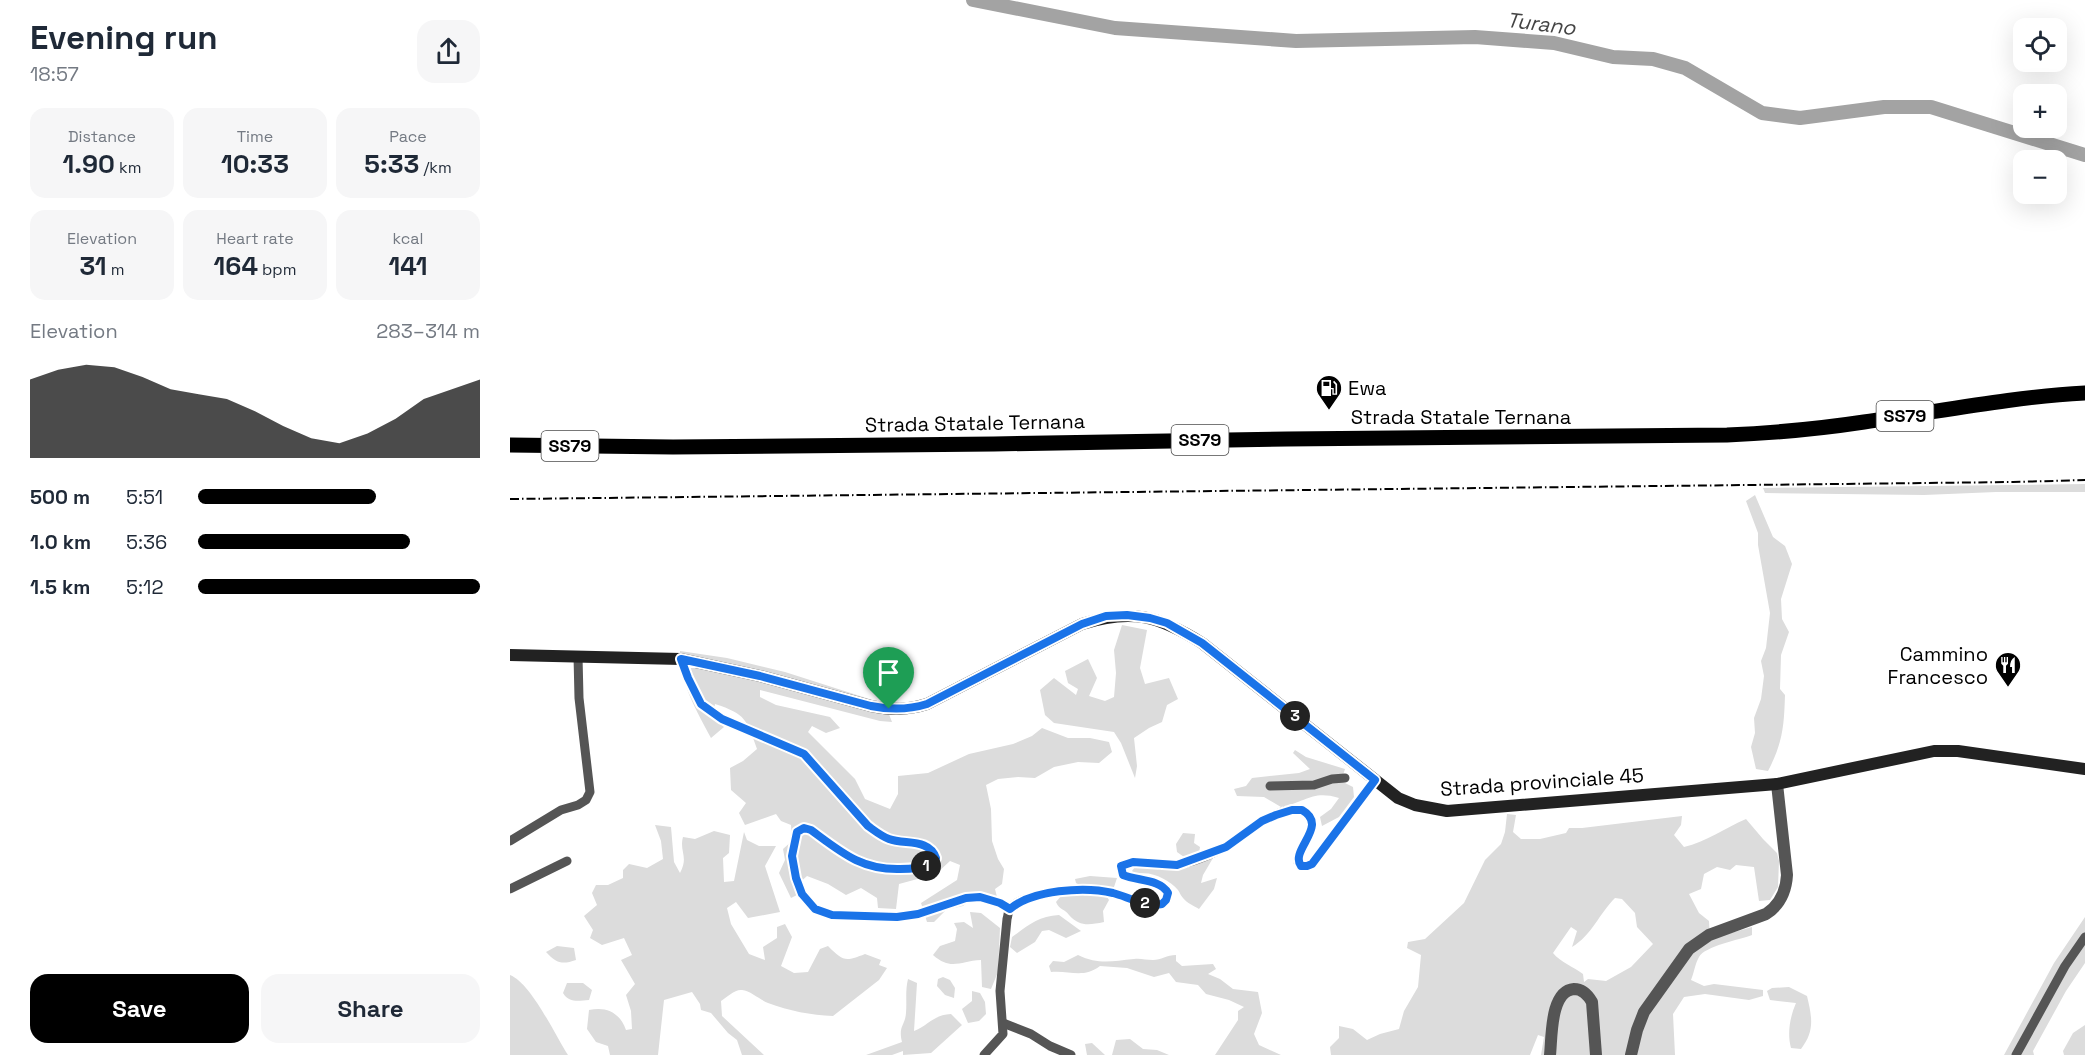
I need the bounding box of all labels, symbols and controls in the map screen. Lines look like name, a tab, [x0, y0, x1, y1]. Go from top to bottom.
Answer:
water label: Turano	[1505, 6, 1578, 41]
text: Evening run	[30, 17, 218, 59]
map controls	[2013, 18, 2067, 204]
button: locate	[2013, 18, 2067, 72]
button: share	[417, 20, 480, 83]
text: 18:57	[30, 61, 79, 87]
button: +	[2013, 84, 2067, 138]
text: Distance	[68, 126, 136, 147]
text: Time	[237, 126, 273, 147]
text: Pace	[389, 126, 427, 147]
text: 1.90	[63, 147, 115, 181]
text: 10:33	[221, 147, 289, 181]
text: 5:33	[364, 147, 419, 181]
button: −	[2013, 150, 2067, 204]
text: km	[115, 157, 141, 178]
text: /km	[419, 157, 452, 178]
text: Elevation	[67, 228, 137, 249]
text: Heart rate	[216, 228, 294, 249]
text: kcal	[393, 228, 423, 249]
text: 31	[80, 249, 107, 283]
text: 164	[214, 249, 258, 283]
text: 141	[388, 249, 428, 283]
text: m	[107, 259, 124, 280]
text: bpm	[258, 259, 296, 280]
text: Elevation	[30, 318, 118, 344]
text: 283–314 m	[376, 318, 480, 344]
fuel station icon: Ewa	[1314, 373, 1344, 411]
place label: Ewa	[1348, 375, 1387, 401]
road number: SS79	[1876, 401, 1934, 431]
street label: Strada Statale Ternana	[1351, 404, 1571, 430]
street label: Strada Statale Ternana	[865, 408, 1085, 438]
road number: SS79	[1172, 425, 1228, 455]
road number: SS79	[542, 431, 598, 461]
text: 500 m	[30, 484, 90, 510]
text: 5:51	[126, 484, 163, 510]
text: 1.0 km	[30, 529, 91, 555]
text: 5:36	[126, 529, 167, 555]
text: 1.5 km	[30, 574, 90, 600]
text: 5:12	[126, 574, 163, 600]
place label: Cammino Francesco	[1888, 641, 1988, 690]
pin	[863, 647, 914, 709]
restaurant icon: Cammino Francesco	[1993, 650, 2023, 688]
icon: arrive	[872, 656, 905, 689]
pin: 3	[1280, 701, 1310, 731]
text: 3	[1290, 705, 1300, 726]
street label: Strada provinciale 45	[1439, 762, 1645, 802]
pin: 1	[911, 851, 941, 881]
text: 1	[922, 855, 930, 876]
pin: 2	[1130, 888, 1160, 918]
text: 2	[1140, 892, 1150, 913]
button: Save	[30, 974, 249, 1043]
button: Share	[261, 974, 480, 1043]

